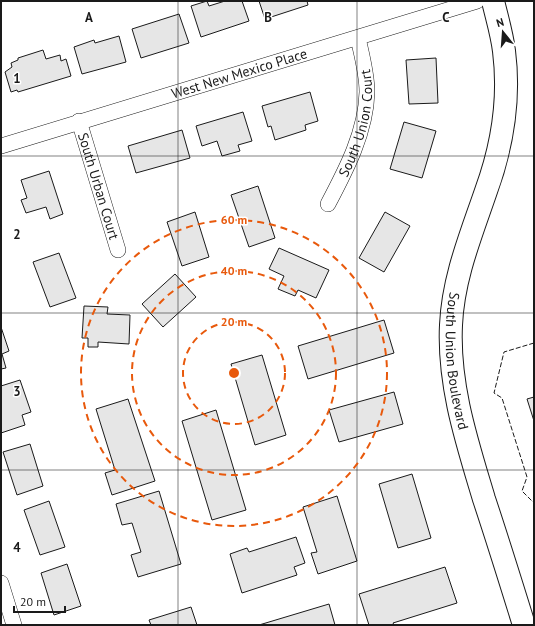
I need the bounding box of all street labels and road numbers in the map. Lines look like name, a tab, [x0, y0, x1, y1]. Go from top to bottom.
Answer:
street label: West New Mexico Place	[169, 44, 309, 103]
street label: South Union Court	[334, 68, 376, 180]
street label: South Urban Court	[74, 130, 123, 242]
street label: South Union Boulevard	[442, 291, 473, 431]

